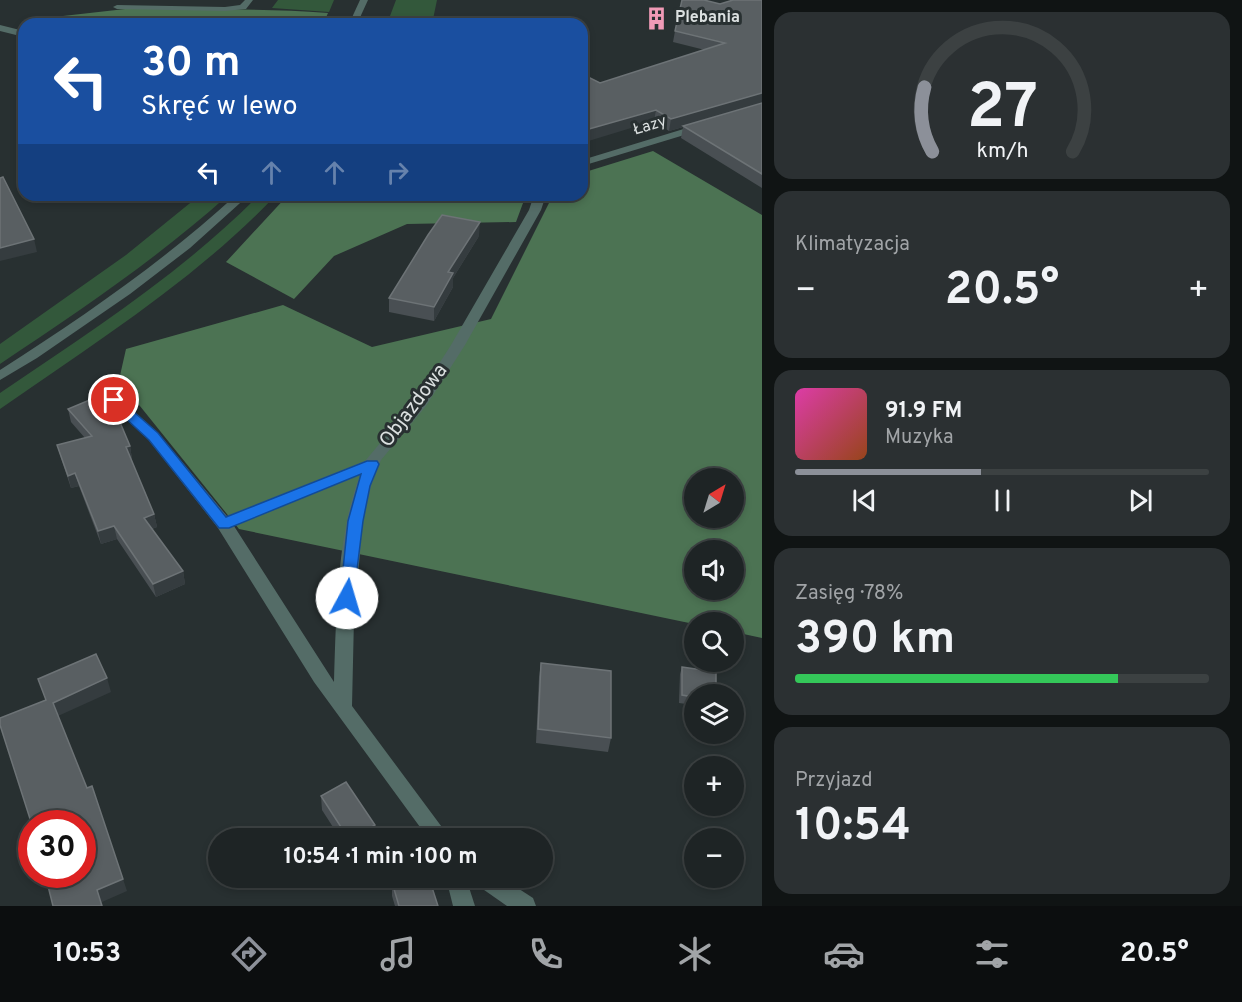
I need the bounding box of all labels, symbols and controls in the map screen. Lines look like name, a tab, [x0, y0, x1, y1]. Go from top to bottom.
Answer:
building icon: Plebania	[644, 5, 670, 31]
place label: Plebania	[675, 8, 740, 28]
text: 30 m	[141, 38, 240, 91]
icon: left	[42, 42, 120, 120]
text: 27	[966, 72, 1038, 151]
text: Skręć w lewo	[141, 90, 297, 124]
street label: Łazy	[631, 112, 669, 140]
text: km/h	[976, 139, 1028, 166]
icon: left	[192, 156, 225, 189]
icon: ahead	[255, 156, 288, 189]
icon: ahead	[318, 156, 351, 189]
icon: right	[381, 156, 414, 189]
text: Klimatyzacja	[795, 232, 910, 258]
text: 20.5°	[945, 263, 1059, 320]
text: −	[795, 271, 816, 313]
text: +	[1188, 271, 1209, 313]
street label: Objazdowa	[374, 359, 454, 453]
pin	[88, 374, 139, 425]
icon: arrive	[97, 383, 130, 416]
text: 91.9 FM	[885, 398, 962, 425]
text: Muzyka	[885, 425, 953, 451]
north arrow	[684, 468, 744, 528]
map controls	[684, 468, 744, 888]
icon: previous	[848, 484, 881, 517]
icon: pause	[986, 484, 1019, 517]
icon: next	[1124, 484, 1157, 517]
button: sound	[684, 540, 744, 600]
position arrow	[315, 566, 379, 630]
text: Zasięg · 78%	[795, 581, 903, 607]
button: search	[684, 612, 744, 672]
text: 390 km	[795, 612, 955, 669]
button: layers	[684, 684, 744, 744]
button: +	[684, 756, 744, 816]
text: Przyjazd	[795, 768, 872, 794]
text: 10:54	[795, 799, 911, 856]
speed limit sign: 30	[18, 810, 96, 888]
button: −	[684, 828, 744, 888]
text: 10:54 · 1 min · 100 m	[283, 844, 478, 871]
icon: directions	[228, 933, 270, 975]
icon: music	[377, 933, 419, 975]
icon: phone	[525, 933, 567, 975]
icon: climate	[674, 933, 716, 975]
icon: car	[823, 933, 865, 975]
icon: filters	[971, 933, 1013, 975]
text: 10:53	[53, 937, 121, 971]
text: 20.5°	[1120, 937, 1189, 971]

